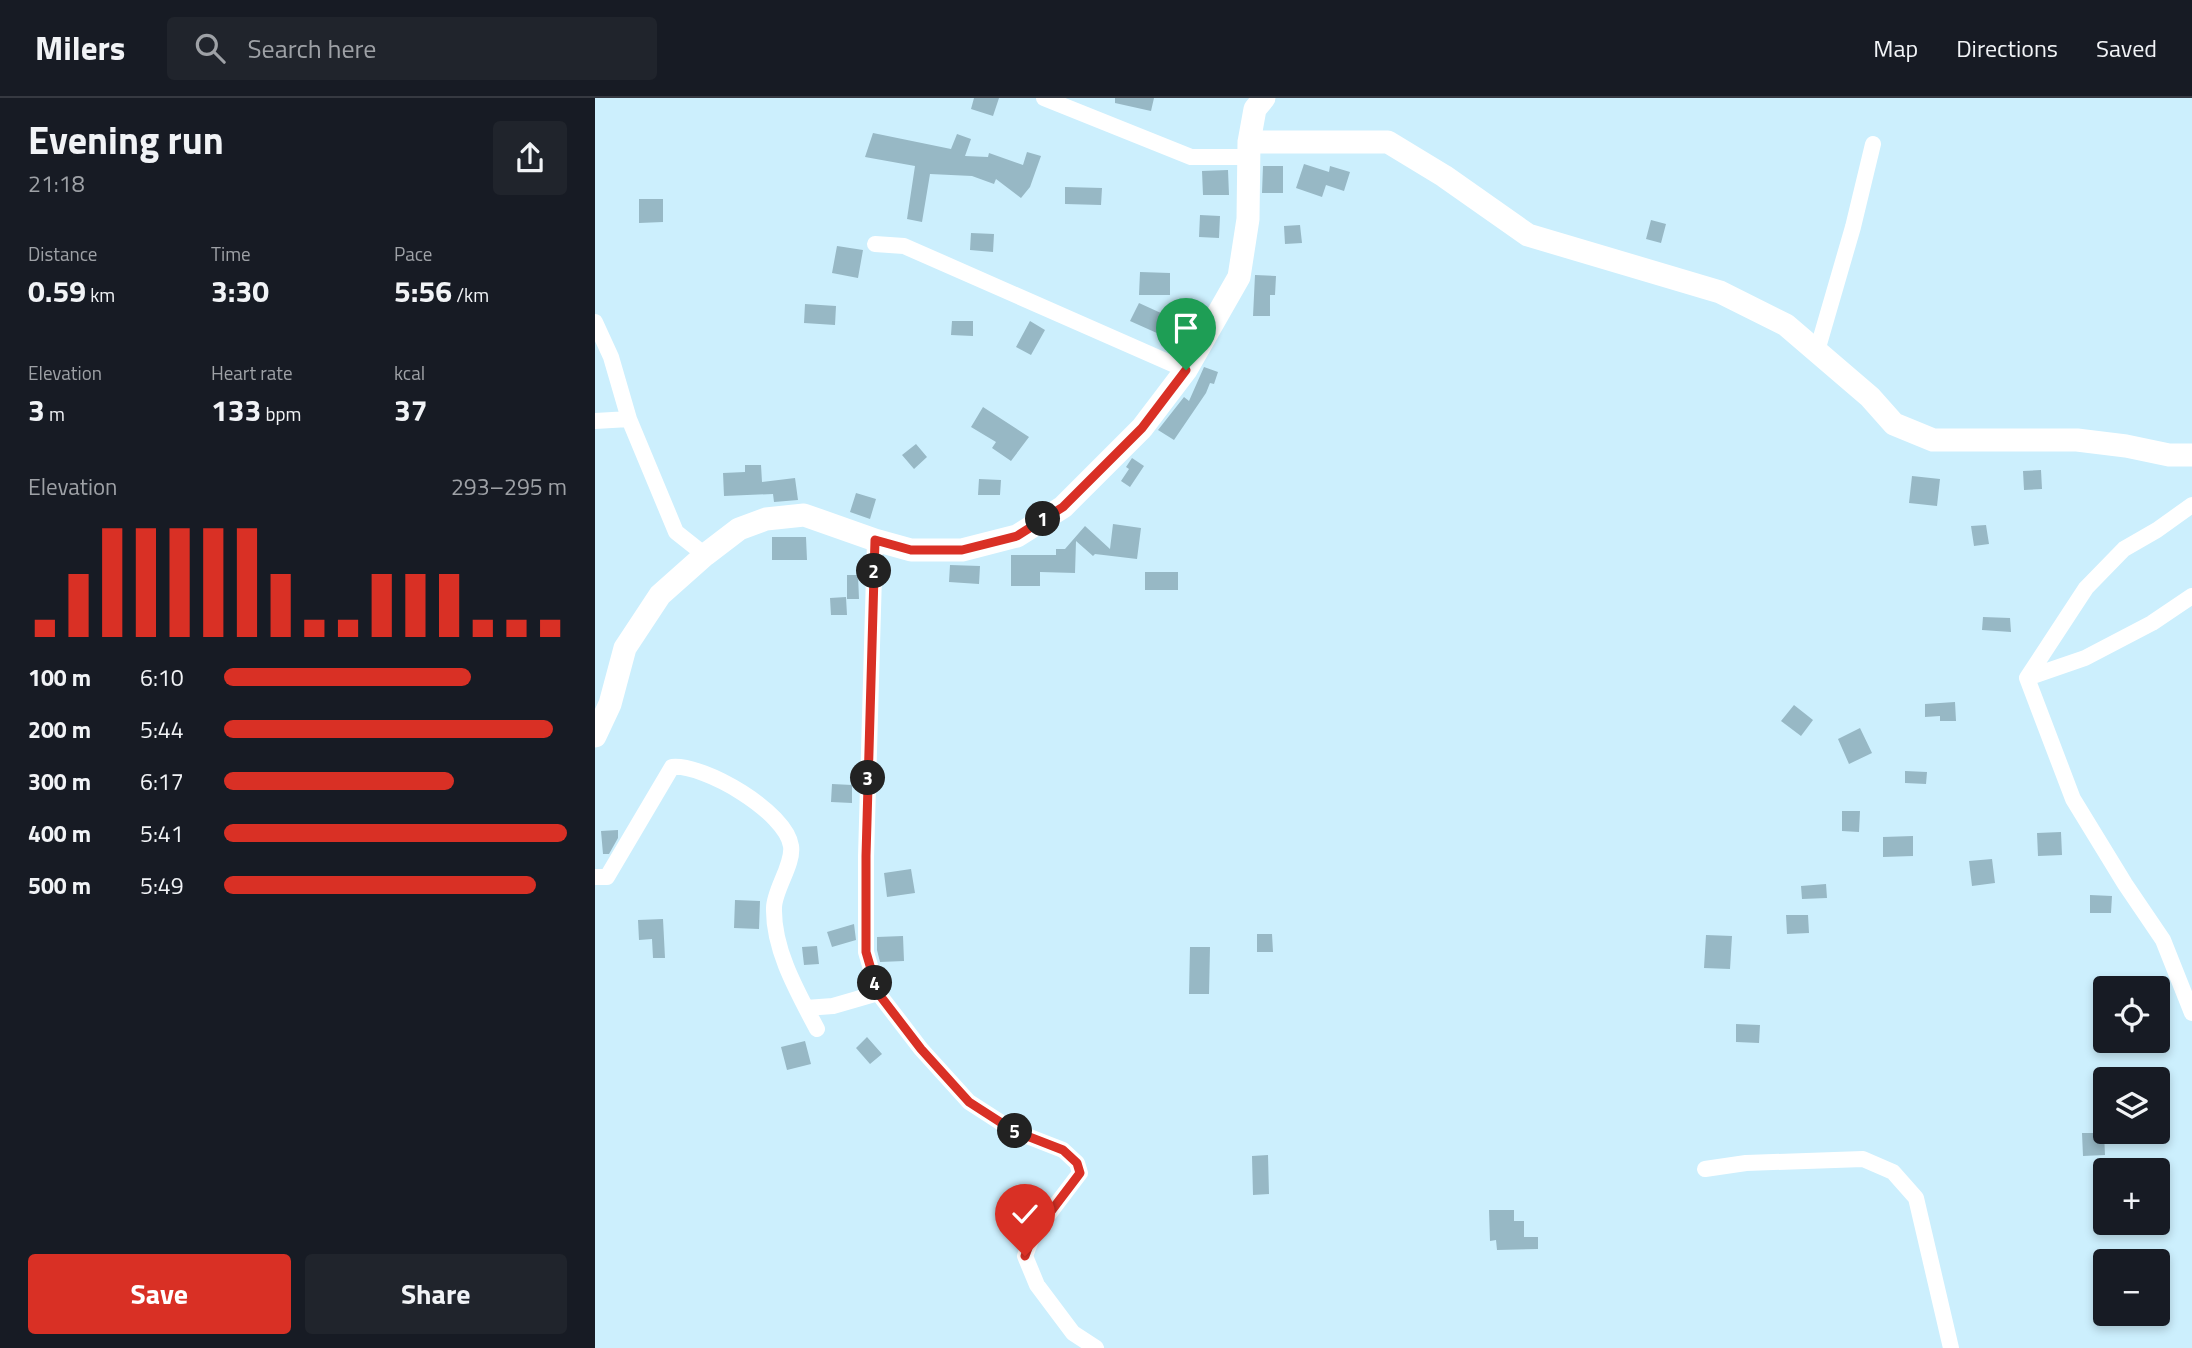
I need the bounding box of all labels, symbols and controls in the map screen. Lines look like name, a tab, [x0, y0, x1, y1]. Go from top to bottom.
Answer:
search box	[167, 17, 657, 80]
text: Milers	[35, 23, 125, 73]
icon: search	[191, 29, 229, 67]
text: Search here	[247, 29, 376, 68]
text: Map	[1873, 30, 1918, 66]
text: Directions	[1956, 30, 2058, 66]
text: Saved	[2096, 30, 2157, 66]
text: Evening run	[28, 111, 224, 169]
button: share	[493, 121, 567, 195]
text: 21:18	[28, 166, 85, 201]
text: Distance	[28, 239, 97, 268]
text: Time	[211, 239, 251, 268]
text: Pace	[394, 239, 432, 268]
text: 0.59	[28, 268, 86, 314]
text: 3:30	[211, 268, 269, 314]
text: 5:56	[394, 268, 452, 314]
text: km	[86, 280, 115, 309]
text: /km	[452, 280, 489, 309]
pin	[1156, 298, 1216, 370]
icon: arrive	[1167, 309, 1205, 347]
text: Elevation	[28, 358, 102, 387]
text: Heart rate	[211, 358, 293, 387]
text: kcal	[394, 358, 425, 387]
text: 3	[28, 387, 45, 433]
text: 133	[211, 387, 261, 433]
text: 37	[394, 387, 428, 433]
text: m	[45, 399, 65, 428]
text: bpm	[261, 399, 301, 428]
text: Elevation	[28, 469, 117, 504]
text: 293–295 m	[451, 469, 567, 504]
pin: 1	[1025, 502, 1061, 536]
text: 1	[1037, 504, 1048, 533]
pin: 2	[857, 554, 891, 588]
text: 2	[868, 556, 879, 585]
text: 100 m	[28, 660, 91, 695]
text: 6:10	[140, 660, 184, 695]
text: 200 m	[28, 712, 91, 747]
text: 5:44	[140, 712, 184, 747]
pin: 3	[851, 760, 885, 796]
text: 3	[862, 763, 873, 792]
text: 300 m	[28, 764, 91, 799]
text: 6:17	[140, 764, 184, 799]
text: 400 m	[28, 816, 91, 851]
text: 5:41	[140, 816, 184, 851]
text: 500 m	[28, 868, 91, 903]
text: 5:49	[140, 868, 184, 903]
pin: 4	[857, 966, 893, 1001]
text: 4	[869, 968, 880, 997]
map controls	[2093, 976, 2170, 1326]
button: locate	[2093, 976, 2170, 1053]
button: layers	[2093, 1067, 2170, 1144]
pin: 5	[997, 1114, 1033, 1148]
text: 5	[1009, 1116, 1020, 1145]
button: +	[2093, 1158, 2170, 1235]
pin	[995, 1184, 1055, 1256]
icon: check	[1006, 1195, 1044, 1233]
button: −	[2093, 1249, 2170, 1326]
button: Save	[28, 1254, 291, 1334]
button: Share	[305, 1254, 567, 1334]

